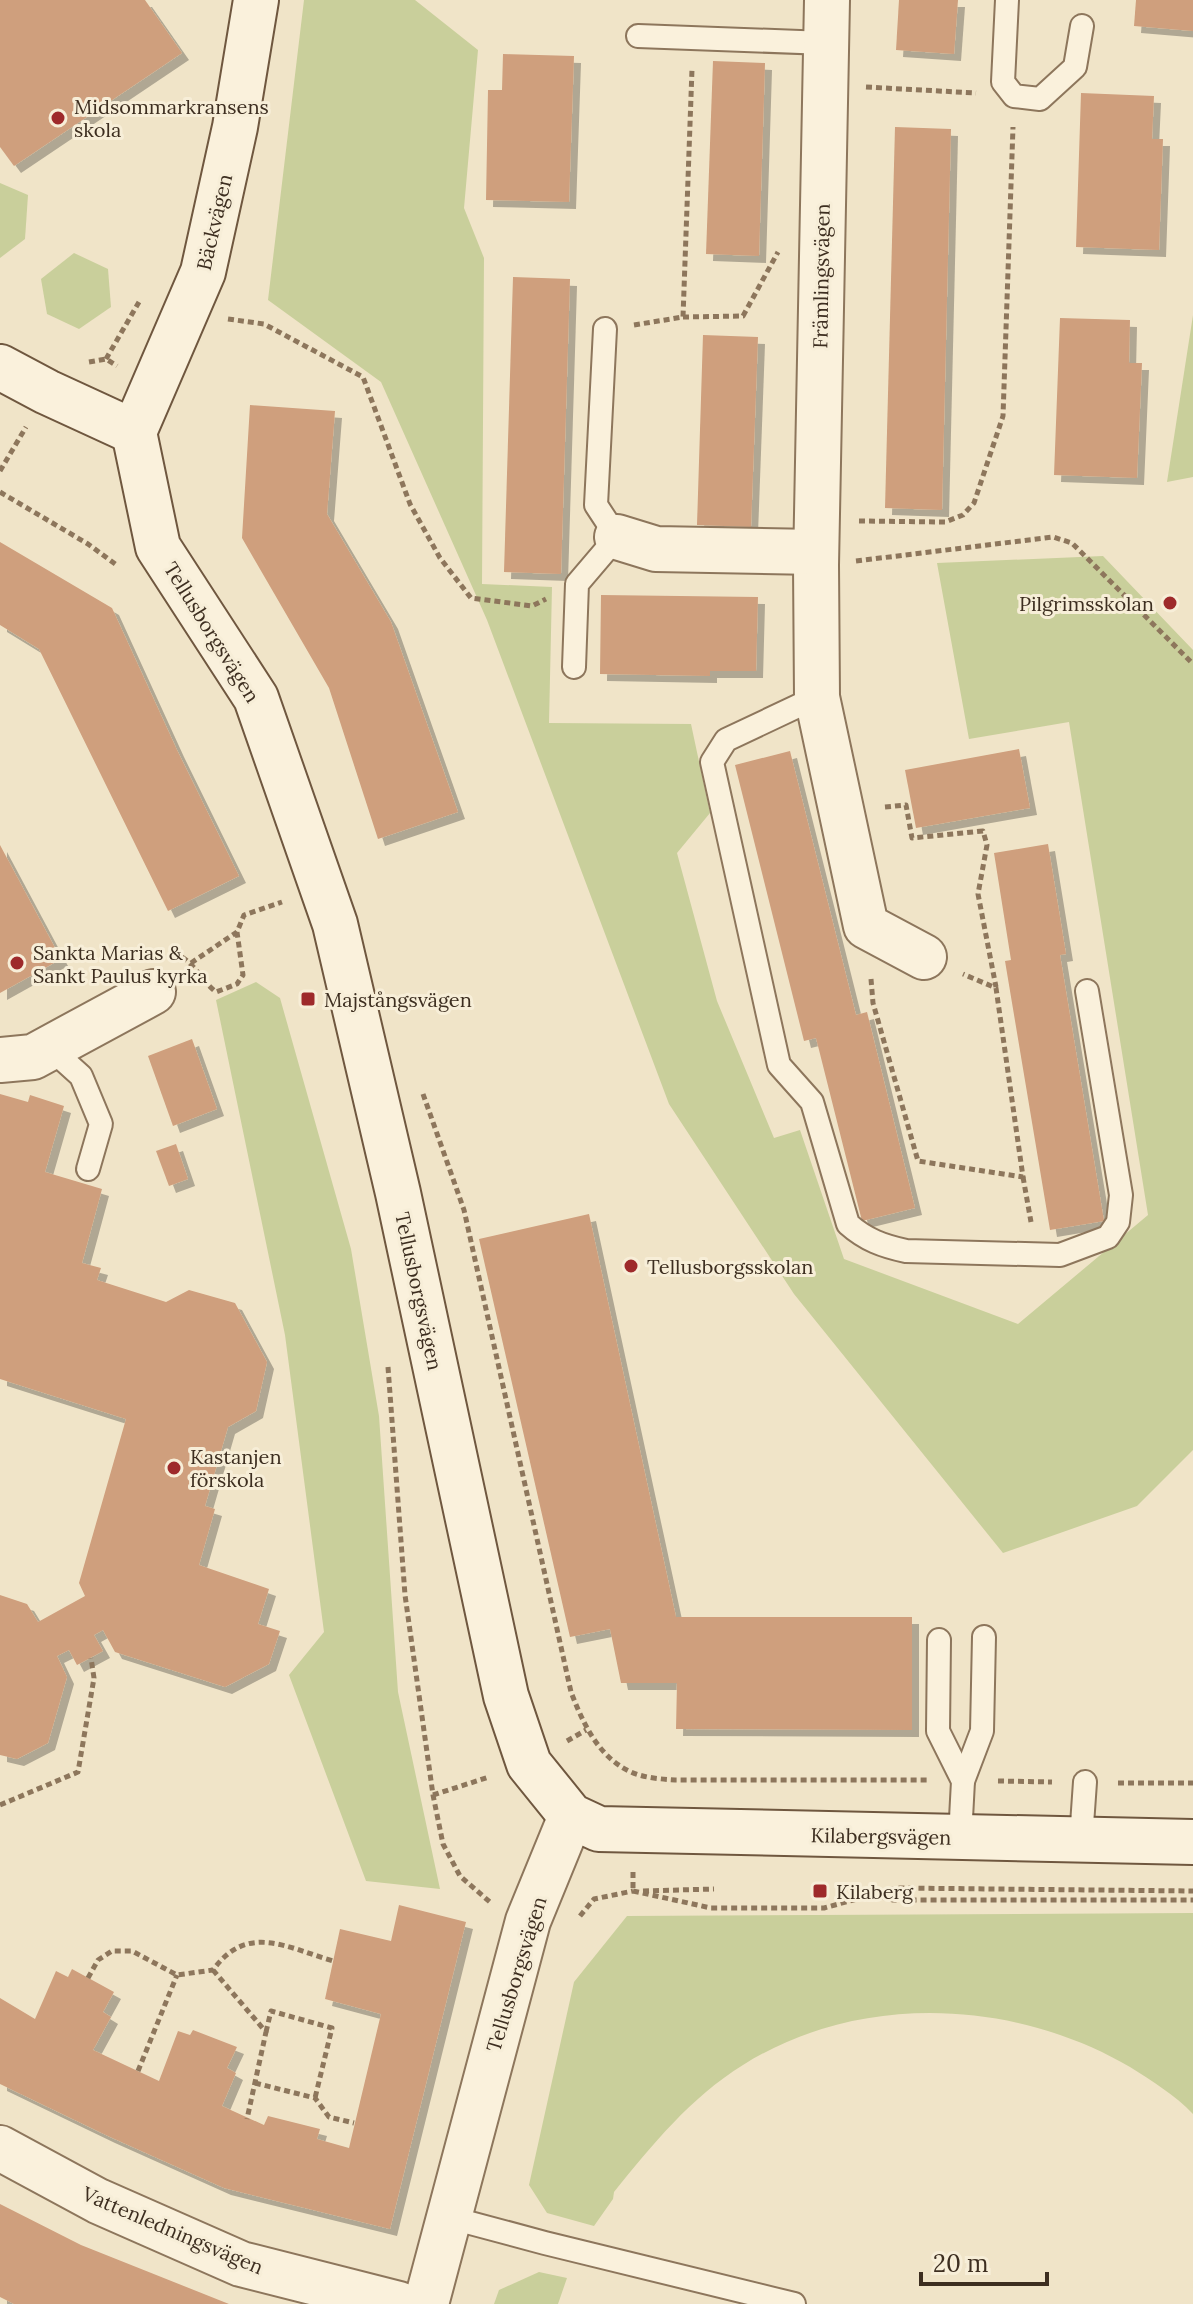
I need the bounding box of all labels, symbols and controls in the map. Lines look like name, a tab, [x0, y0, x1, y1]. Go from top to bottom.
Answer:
place label: Midsommarkransens skola	[74, 94, 269, 142]
marker: Midsommarkransens skola	[49, 109, 67, 127]
street label: Bäckvägen	[191, 171, 237, 273]
street label: Främlingsvägen	[807, 203, 835, 349]
street label: Tellusborgsvägen	[159, 557, 265, 707]
place label: Pilgrimsskolan	[1019, 591, 1154, 616]
marker: Pilgrimsskolan	[1161, 594, 1179, 612]
place label: Sankta Marias & Sankt Paulus kyrka	[33, 940, 208, 988]
marker: Sankta Marias & Sankt Paulus kyrka	[8, 954, 26, 972]
place label: Majstångsvägen	[324, 987, 472, 1012]
marker: Majstångsvägen	[299, 990, 317, 1008]
street label: Tellusborgsvägen	[390, 1210, 448, 1372]
place label: Tellusborgsskolan	[647, 1254, 813, 1279]
marker: Tellusborgsskolan	[622, 1257, 640, 1275]
place label: Kastanjen förskola	[190, 1444, 282, 1492]
marker: Kastanjen förskola	[165, 1459, 183, 1477]
street label: Kilabergsvägen	[811, 1822, 951, 1850]
place label: Kilaberg	[836, 1879, 914, 1904]
marker: Kilaberg	[811, 1882, 829, 1900]
street label: Tellusborgsvägen	[480, 1893, 552, 2055]
street label: Vattenledningsvägen	[78, 2180, 267, 2279]
scale bar	[921, 2236, 1047, 2286]
text: 20 m	[933, 2248, 989, 2279]

